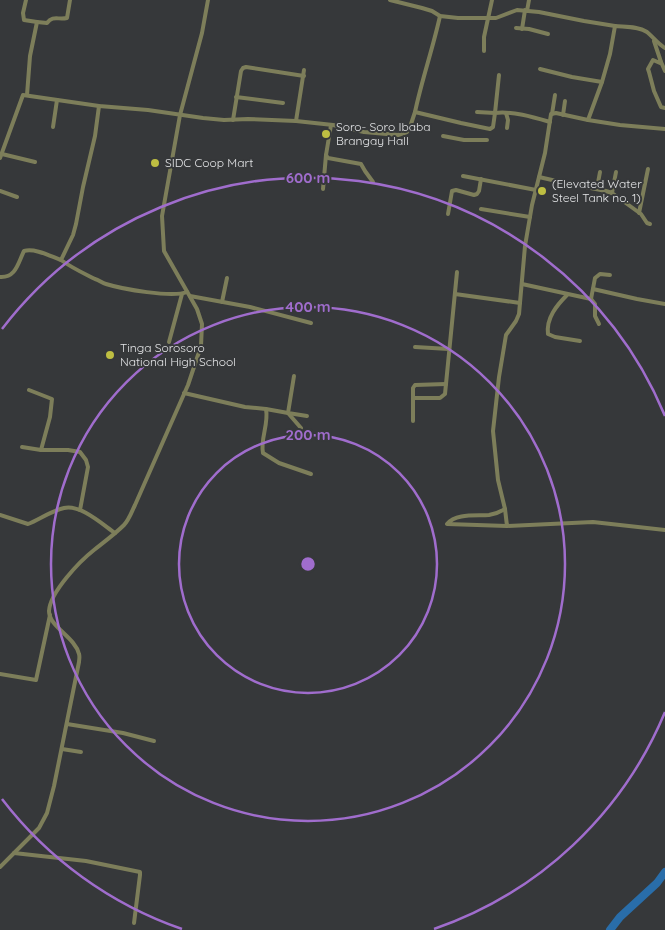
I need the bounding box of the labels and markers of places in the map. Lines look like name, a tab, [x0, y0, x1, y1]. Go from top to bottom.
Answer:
place label: Soro- Soro Ibaba Brangay Hall	[336, 119, 431, 148]
marker: Soro- Soro Ibaba Brangay Hall	[320, 128, 332, 140]
place label: SIDC Coop Mart	[165, 155, 253, 170]
marker: SIDC Coop Mart	[149, 157, 161, 169]
place label: (Elevated Water Steel Tank no. 1)	[552, 176, 642, 205]
marker: (Elevated Water Steel Tank no. 1)	[536, 185, 548, 197]
place label: Tinga Sorosoro National High School	[120, 340, 236, 369]
marker: Tinga Sorosoro National High School	[104, 349, 116, 361]
centre of rings	[299, 555, 317, 573]

